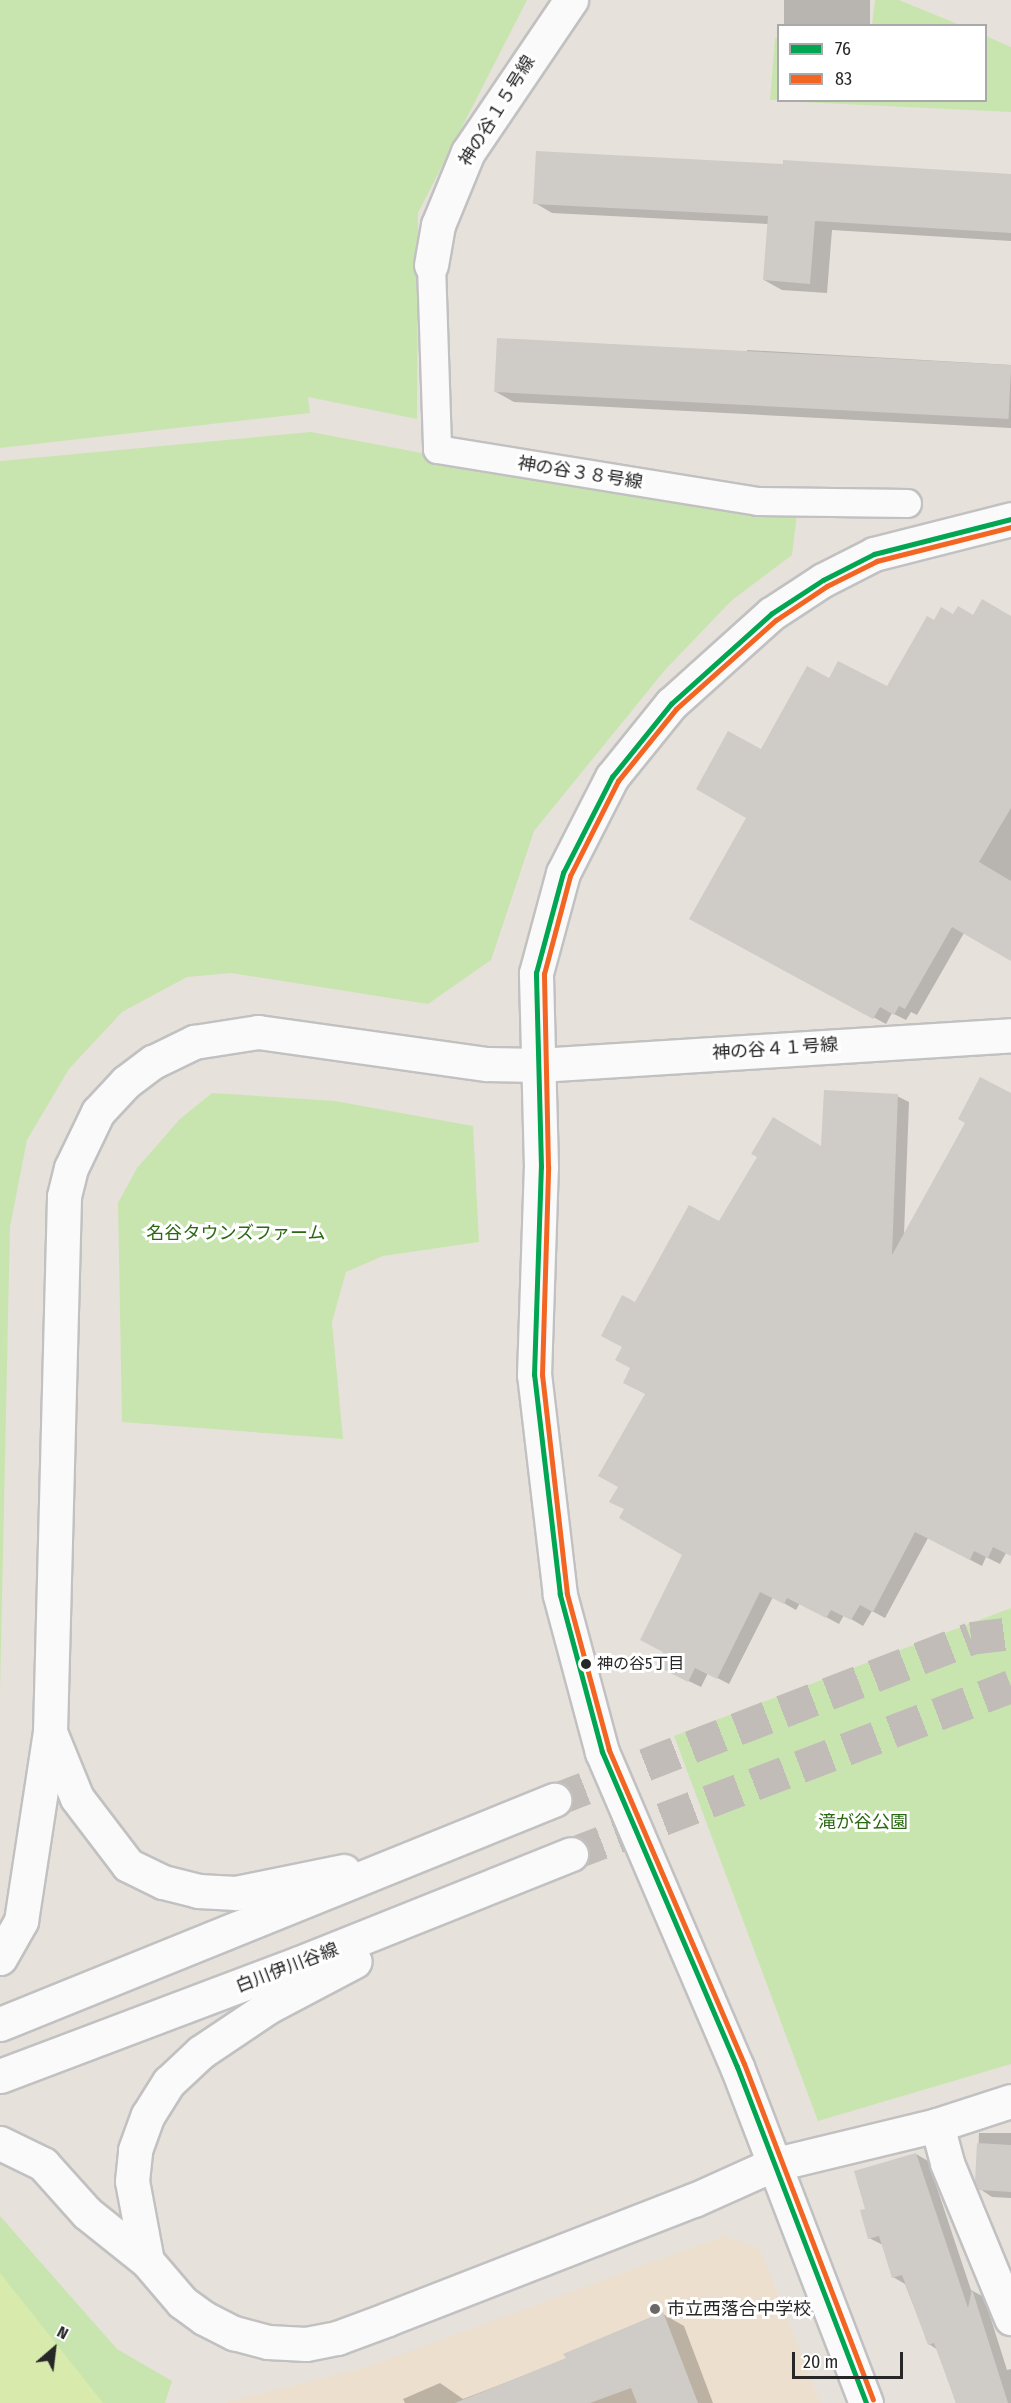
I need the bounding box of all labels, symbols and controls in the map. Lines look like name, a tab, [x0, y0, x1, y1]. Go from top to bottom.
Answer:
legend	[777, 24, 987, 102]
text: 76	[835, 38, 851, 60]
street label: 神の谷１５号線	[454, 52, 540, 170]
text: 83	[835, 68, 852, 90]
street label: 神の谷３８号線	[516, 452, 644, 494]
street label: 神の谷４１号線	[711, 1034, 839, 1064]
park label: 名谷タウンズファーム	[146, 1222, 326, 1244]
place label: 神の谷5丁目	[597, 1654, 684, 1674]
marker: 神の谷5丁目	[580, 1658, 592, 1670]
park label: 滝が谷公園	[818, 1811, 908, 1833]
street label: 白川伊川谷線	[233, 1939, 341, 1997]
place label: 市立西落合中学校	[667, 2298, 811, 2320]
marker: 市立西落合中学校	[648, 2302, 662, 2316]
north arrow	[24, 2319, 84, 2379]
text: N	[54, 2322, 71, 2343]
scale bar	[795, 2340, 906, 2378]
text: 20 m	[803, 2351, 838, 2373]

